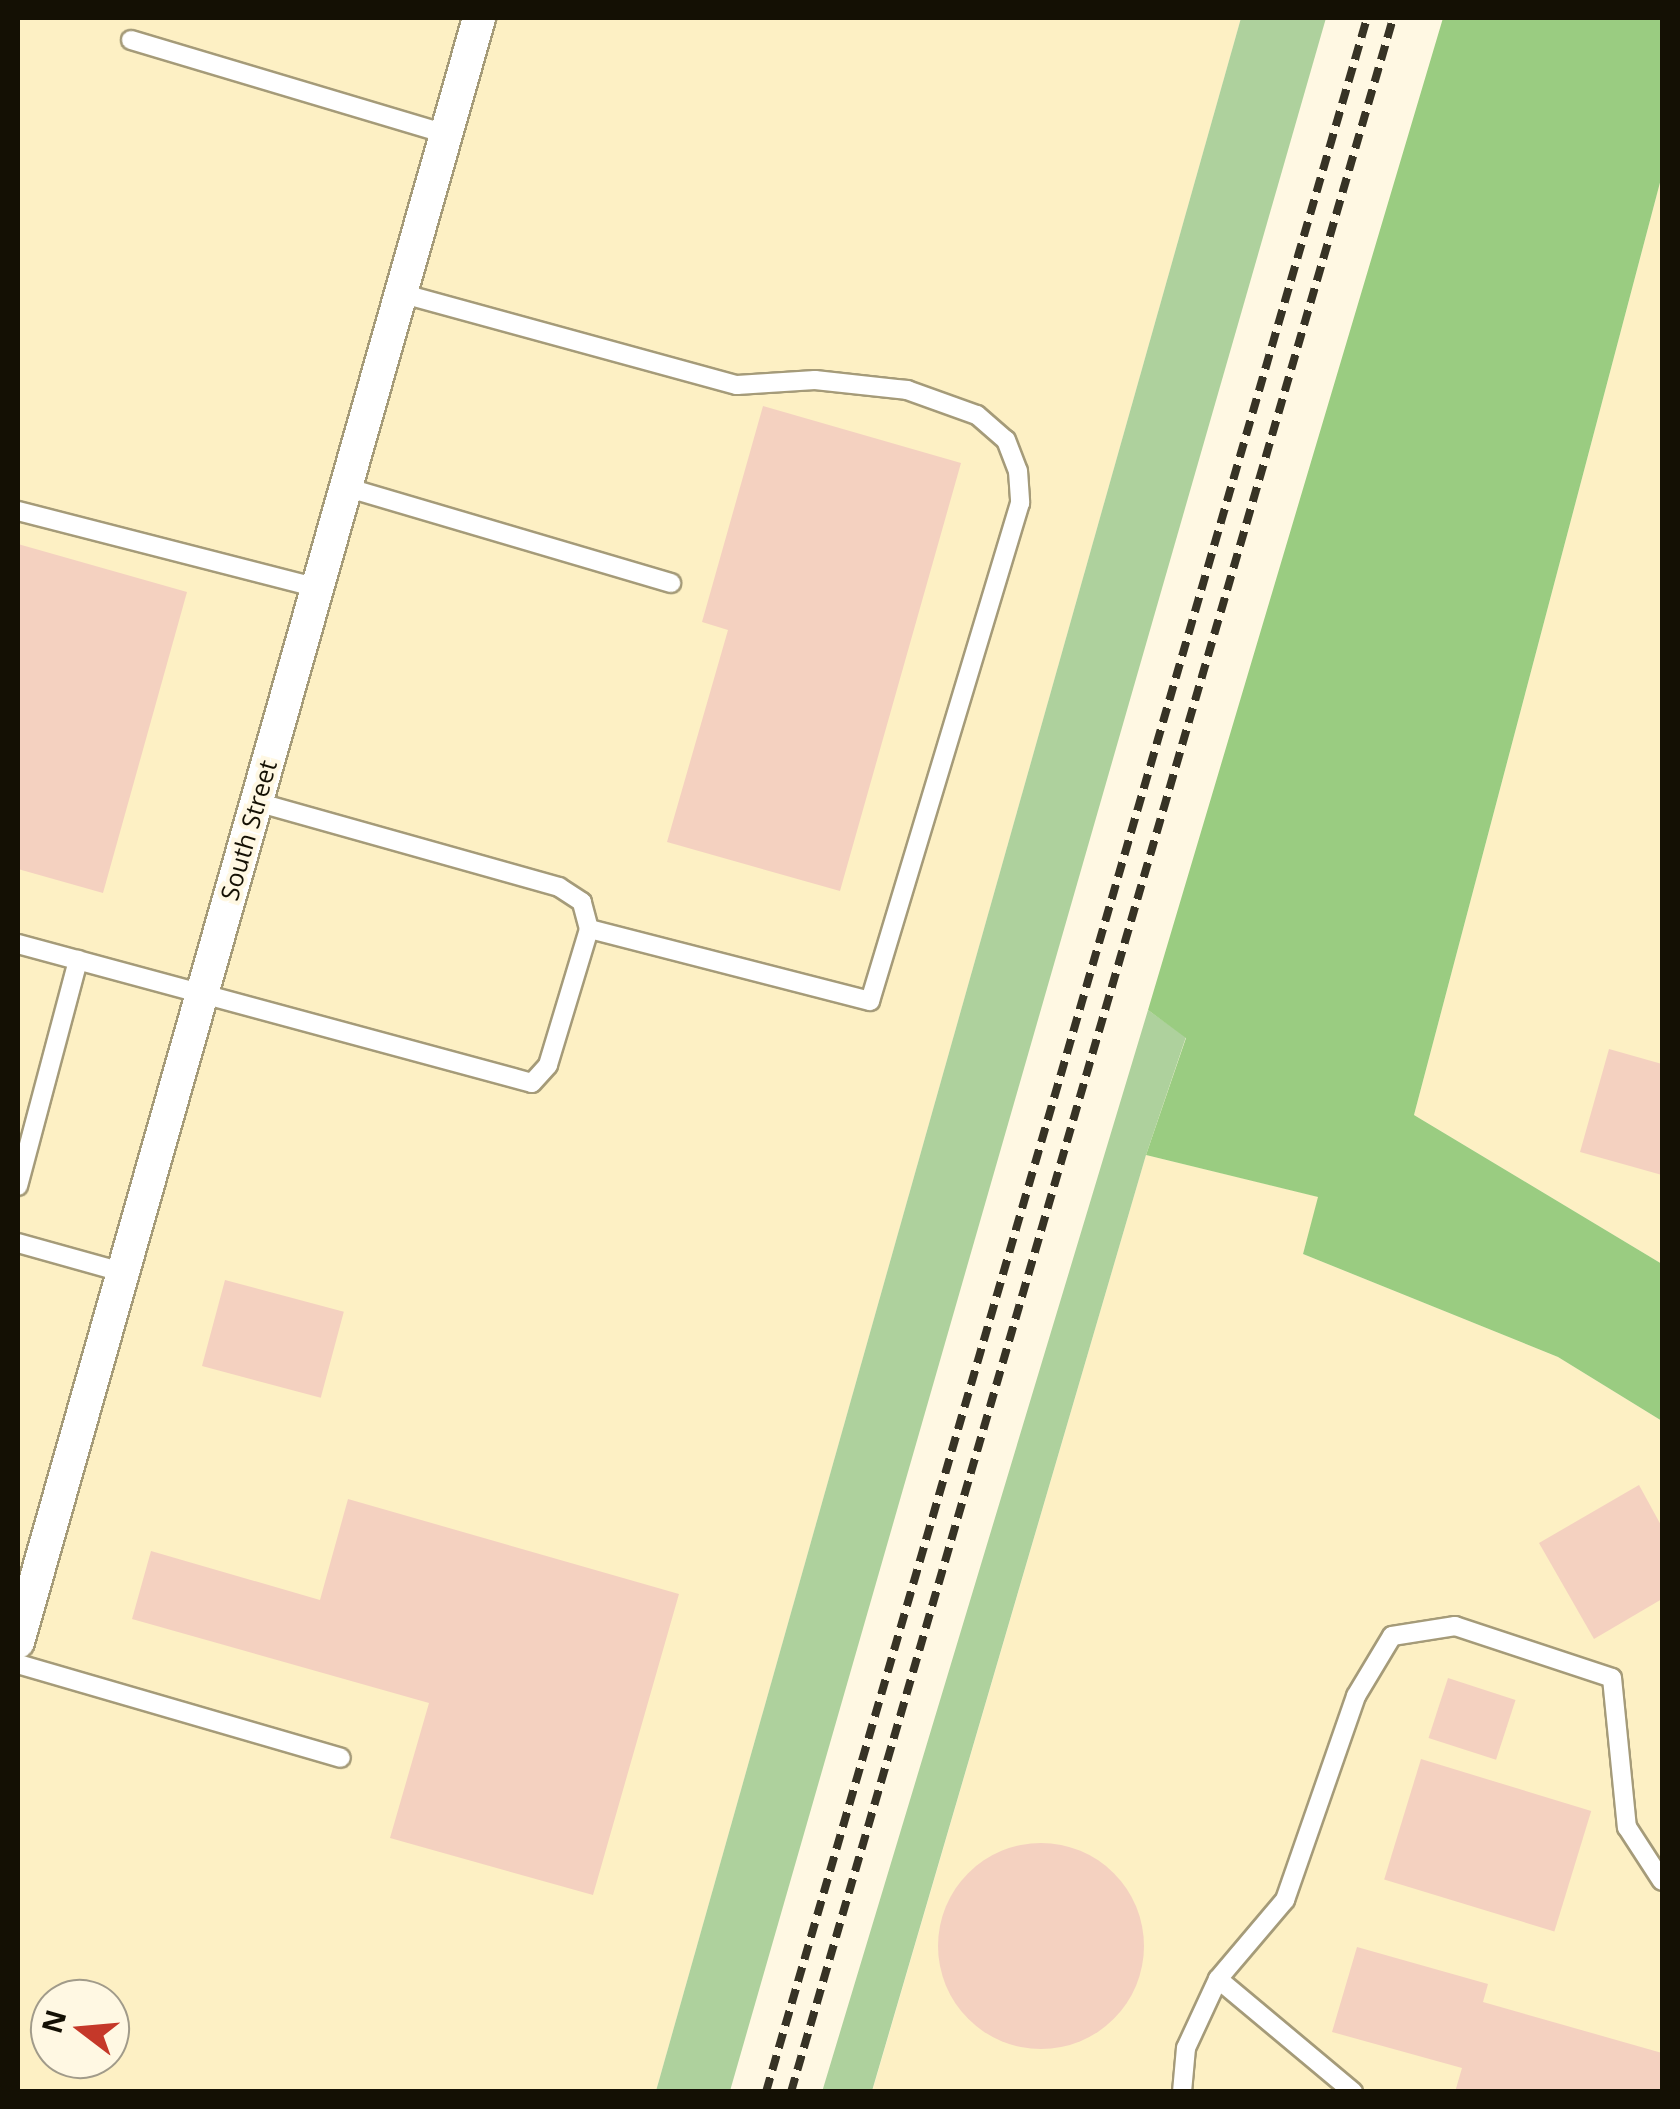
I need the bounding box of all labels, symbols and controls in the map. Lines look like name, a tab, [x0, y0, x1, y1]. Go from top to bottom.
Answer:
street label: South Street	[214, 756, 282, 904]
north arrow	[30, 1979, 130, 2079]
text: N	[32, 2005, 74, 2037]

